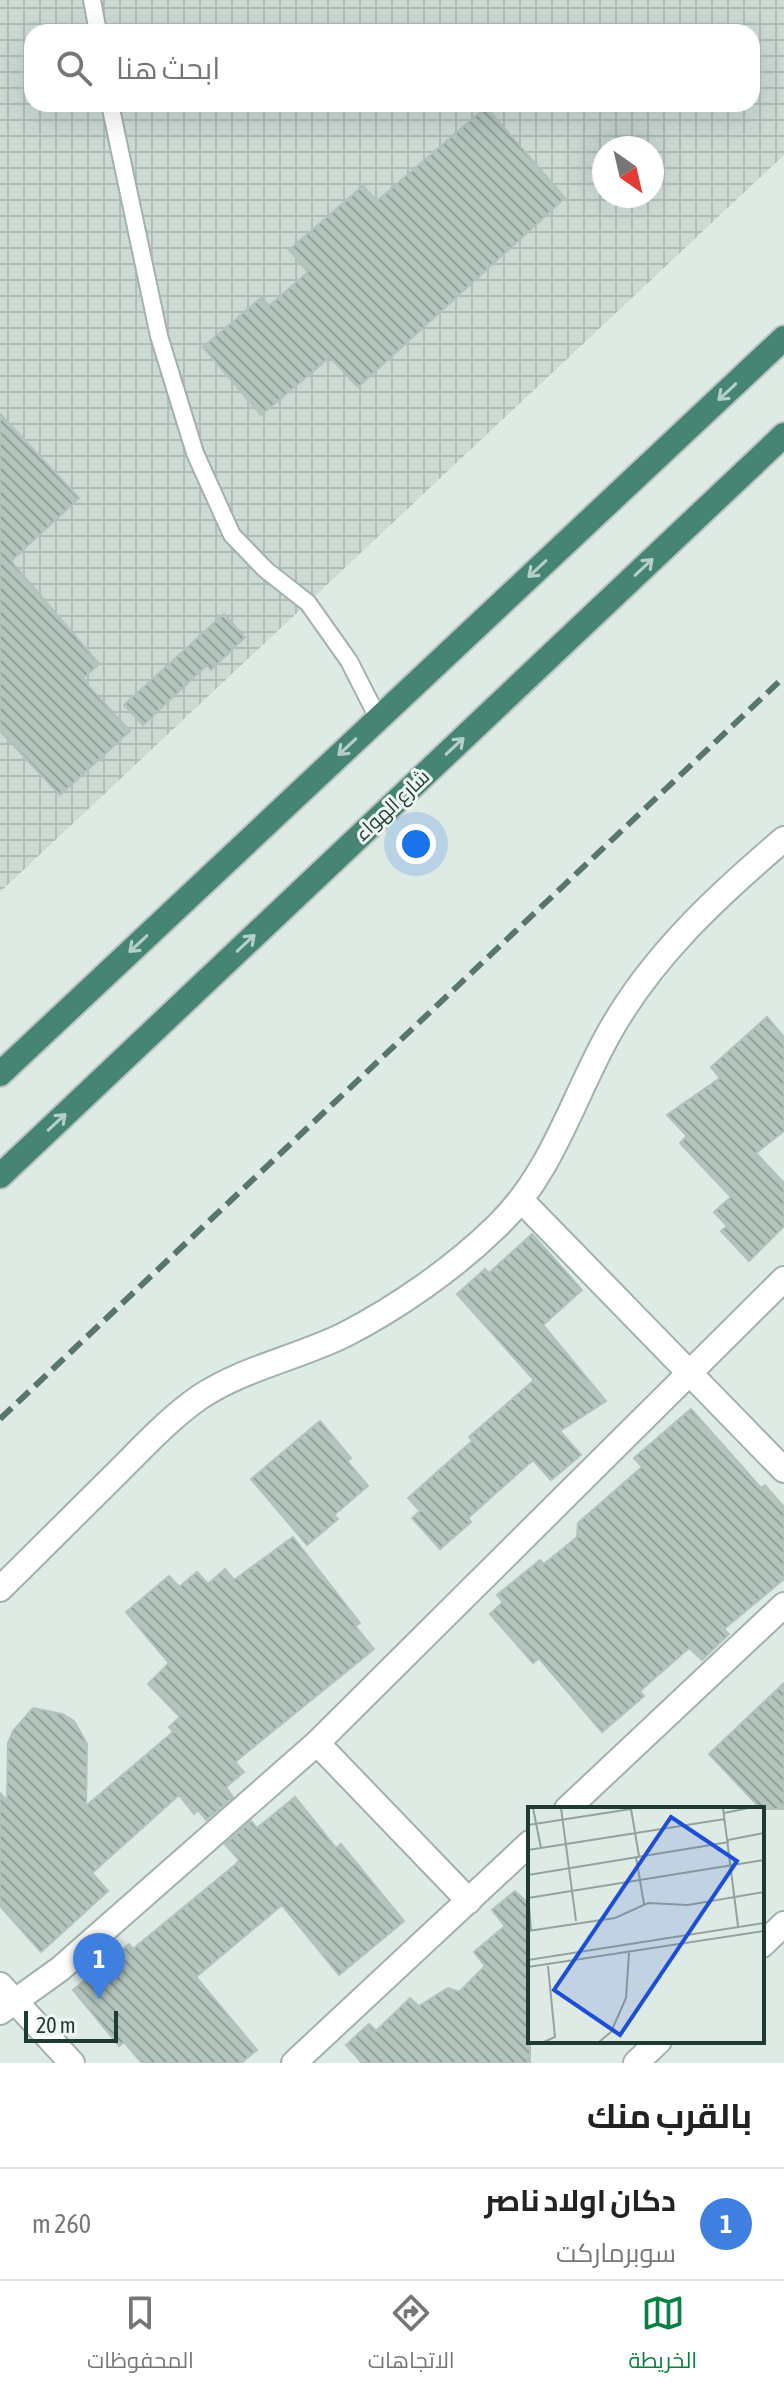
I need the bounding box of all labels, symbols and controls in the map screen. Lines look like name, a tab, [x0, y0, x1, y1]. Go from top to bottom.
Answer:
search box	[24, 24, 760, 112]
icon: search	[52, 46, 96, 90]
text: ابحث هنا	[116, 51, 220, 85]
north arrow	[592, 136, 664, 208]
one-way arrow	[717, 382, 737, 401]
one-way arrow	[634, 558, 653, 577]
one-way arrow	[527, 560, 547, 579]
one-way arrow	[445, 736, 465, 755]
one-way arrow	[338, 737, 358, 755]
street label: شارع الهواء	[350, 764, 436, 847]
your location	[396, 824, 436, 864]
one-way arrow	[236, 934, 256, 953]
one-way arrow	[128, 935, 148, 953]
one-way arrow	[47, 1113, 66, 1132]
inset map	[528, 1807, 764, 2043]
pin: 1	[73, 1933, 125, 1999]
scale bar	[24, 2007, 118, 2043]
text: 20 m	[36, 2012, 76, 2038]
text: بالقرب منك	[587, 2096, 752, 2135]
text: دكان اولاد ناصر	[484, 2183, 676, 2217]
text: 260 m	[32, 2209, 91, 2239]
text: 1	[720, 2209, 732, 2239]
text: سوبرماركت	[556, 2238, 676, 2268]
tab: المحفوظات	[87, 2291, 194, 2381]
tab: الاتجاهات	[368, 2291, 455, 2381]
tab: الخريطة	[628, 2291, 697, 2381]

